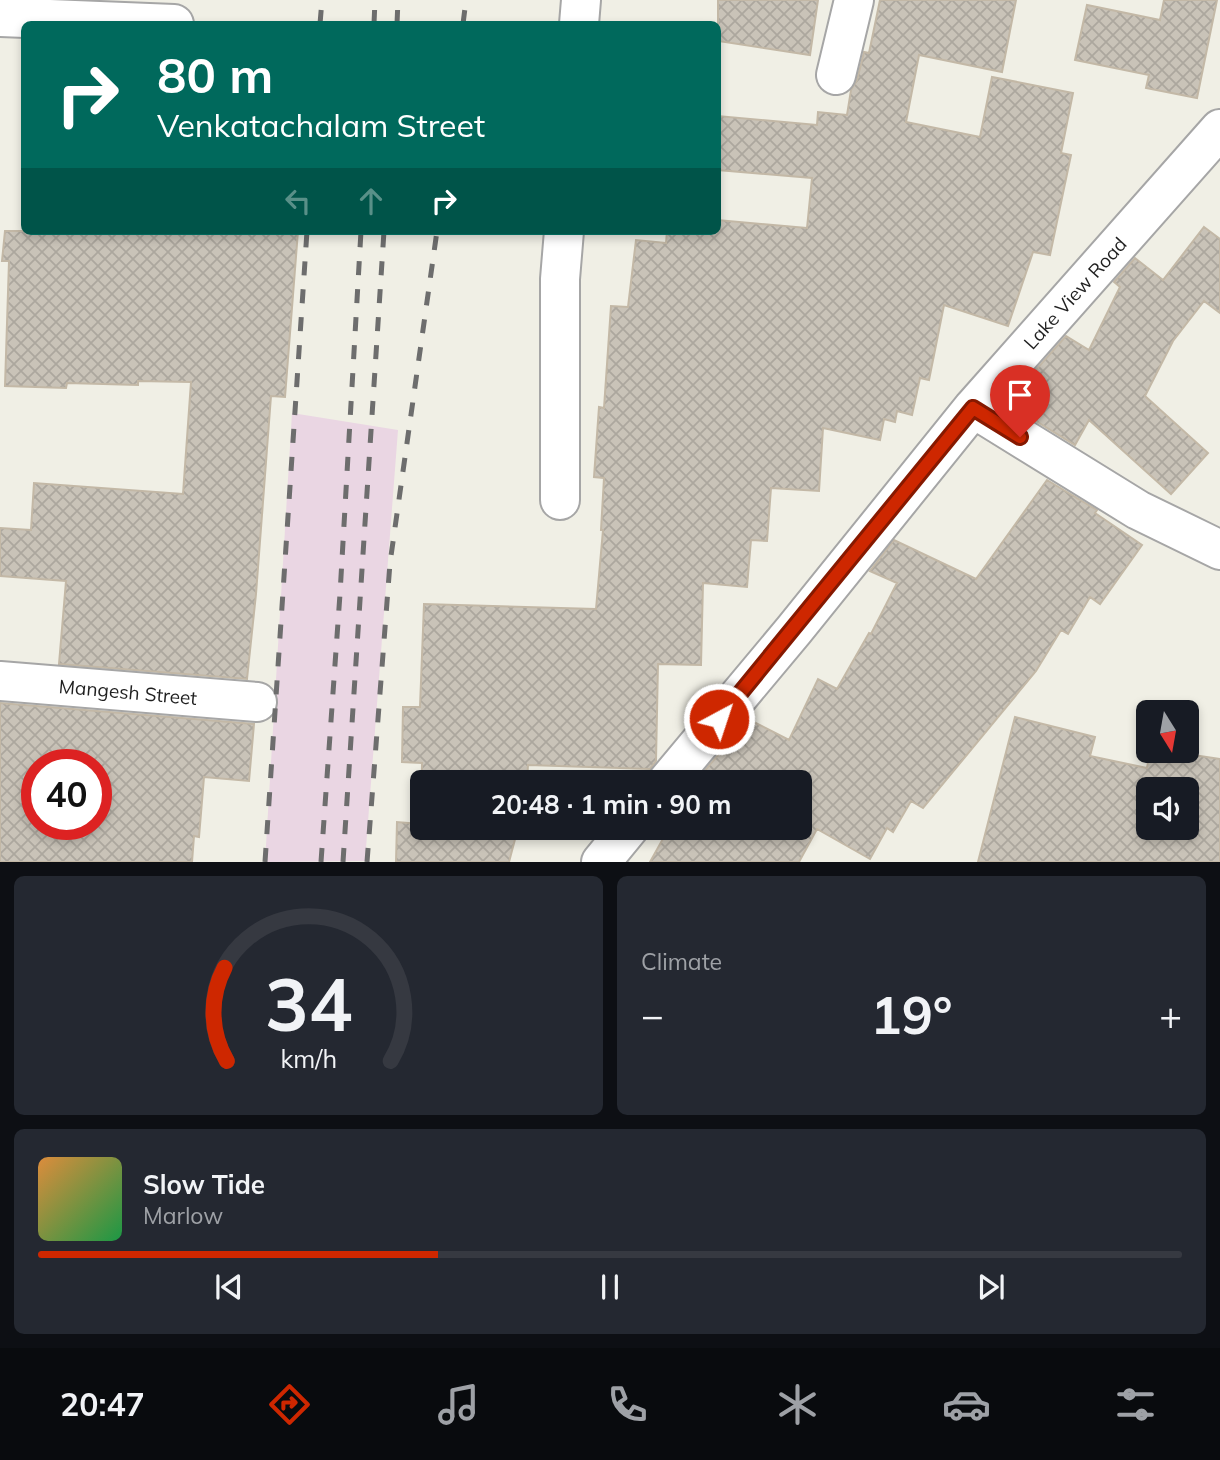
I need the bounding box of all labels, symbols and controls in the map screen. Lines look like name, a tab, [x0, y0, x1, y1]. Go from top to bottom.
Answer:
text: 80 m	[157, 44, 273, 105]
icon: right	[42, 49, 133, 140]
text: Venkatachalam Street	[157, 105, 485, 145]
icon: left	[279, 182, 317, 220]
icon: ahead	[352, 182, 390, 220]
icon: right	[425, 182, 463, 220]
street label: Lake View Road	[1018, 232, 1132, 354]
pin	[990, 365, 1050, 437]
icon: arrive	[1001, 376, 1039, 414]
street label: Mangesh Street	[58, 674, 198, 710]
position arrow	[682, 682, 756, 756]
north arrow	[1136, 700, 1199, 763]
map controls	[1136, 700, 1199, 840]
speed limit sign: 40	[21, 749, 112, 840]
button: sound	[1136, 777, 1199, 840]
text: 20:48 · 1 min · 90 m	[491, 788, 731, 821]
text: Climate	[641, 947, 722, 976]
text: 34	[265, 959, 352, 1050]
text: 19°	[870, 982, 953, 1047]
text: −	[641, 991, 664, 1039]
text: +	[1159, 991, 1182, 1039]
text: km/h	[280, 1043, 337, 1074]
text: Slow Tide	[143, 1168, 265, 1201]
text: Marlow	[143, 1201, 223, 1230]
icon: previous	[210, 1268, 248, 1306]
icon: pause	[591, 1268, 629, 1306]
icon: next	[972, 1268, 1010, 1306]
icon: directions	[265, 1380, 314, 1429]
icon: music	[434, 1380, 483, 1429]
icon: phone	[603, 1380, 652, 1429]
icon: climate	[773, 1380, 822, 1429]
icon: car	[942, 1380, 991, 1429]
icon: filters	[1111, 1380, 1160, 1429]
text: 20:47	[60, 1384, 145, 1424]

